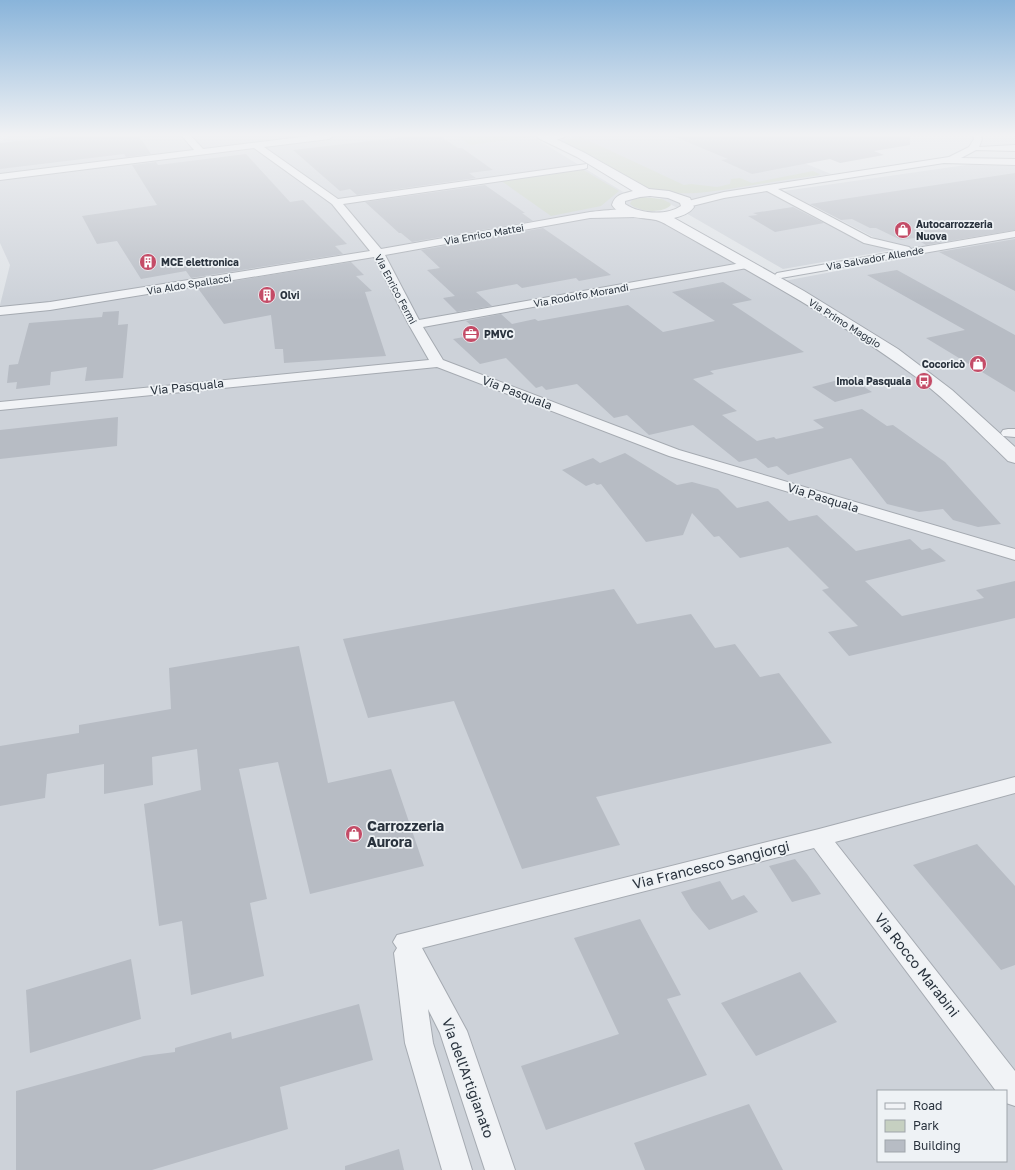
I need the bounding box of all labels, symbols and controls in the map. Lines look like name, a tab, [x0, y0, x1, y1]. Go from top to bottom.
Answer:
place label: Autocarrozzeria Nuova	[916, 218, 993, 242]
shop icon: Autocarrozzeria Nuova	[893, 220, 913, 240]
street label: Via Enrico Mattei	[443, 221, 525, 247]
street label: Via Salvador Allende	[825, 243, 925, 272]
building icon: MCE elettronica	[138, 252, 158, 272]
street label: Via Enrico Fermi	[373, 252, 419, 326]
place label: MCE elettronica	[161, 256, 239, 268]
street label: Via Aldo Spallacci	[146, 271, 232, 297]
street label: Via Rodolfo Morandi	[532, 281, 630, 309]
building icon: Olvi	[257, 285, 277, 305]
place label: Olvi	[280, 289, 300, 301]
street label: Via Primo Maggio	[807, 296, 883, 350]
office icon: PMVC	[461, 324, 481, 344]
place label: PMVC	[484, 328, 514, 340]
shop icon: Cocoricò	[968, 354, 988, 374]
place label: Cocoricò	[922, 358, 965, 370]
bus stop icon: Imola Pasquala	[914, 371, 934, 391]
street label: Via Pasquala	[480, 372, 554, 413]
street label: Via Pasquala	[149, 375, 225, 398]
place label: Imola Pasquala	[836, 375, 911, 387]
street label: Via Pasquala	[786, 480, 861, 516]
place label: Carrozzeria Aurora	[367, 817, 444, 850]
shop icon: Carrozzeria Aurora	[344, 824, 364, 844]
street label: Via Francesco Sangiorgi	[631, 837, 791, 892]
street label: Via Rocco Marabini	[871, 909, 963, 1020]
street label: Via dell'Artigianato	[439, 1015, 498, 1140]
legend	[877, 1090, 1007, 1162]
text: Road	[913, 1098, 942, 1113]
text: Park	[913, 1118, 939, 1133]
text: Building	[913, 1138, 961, 1153]

